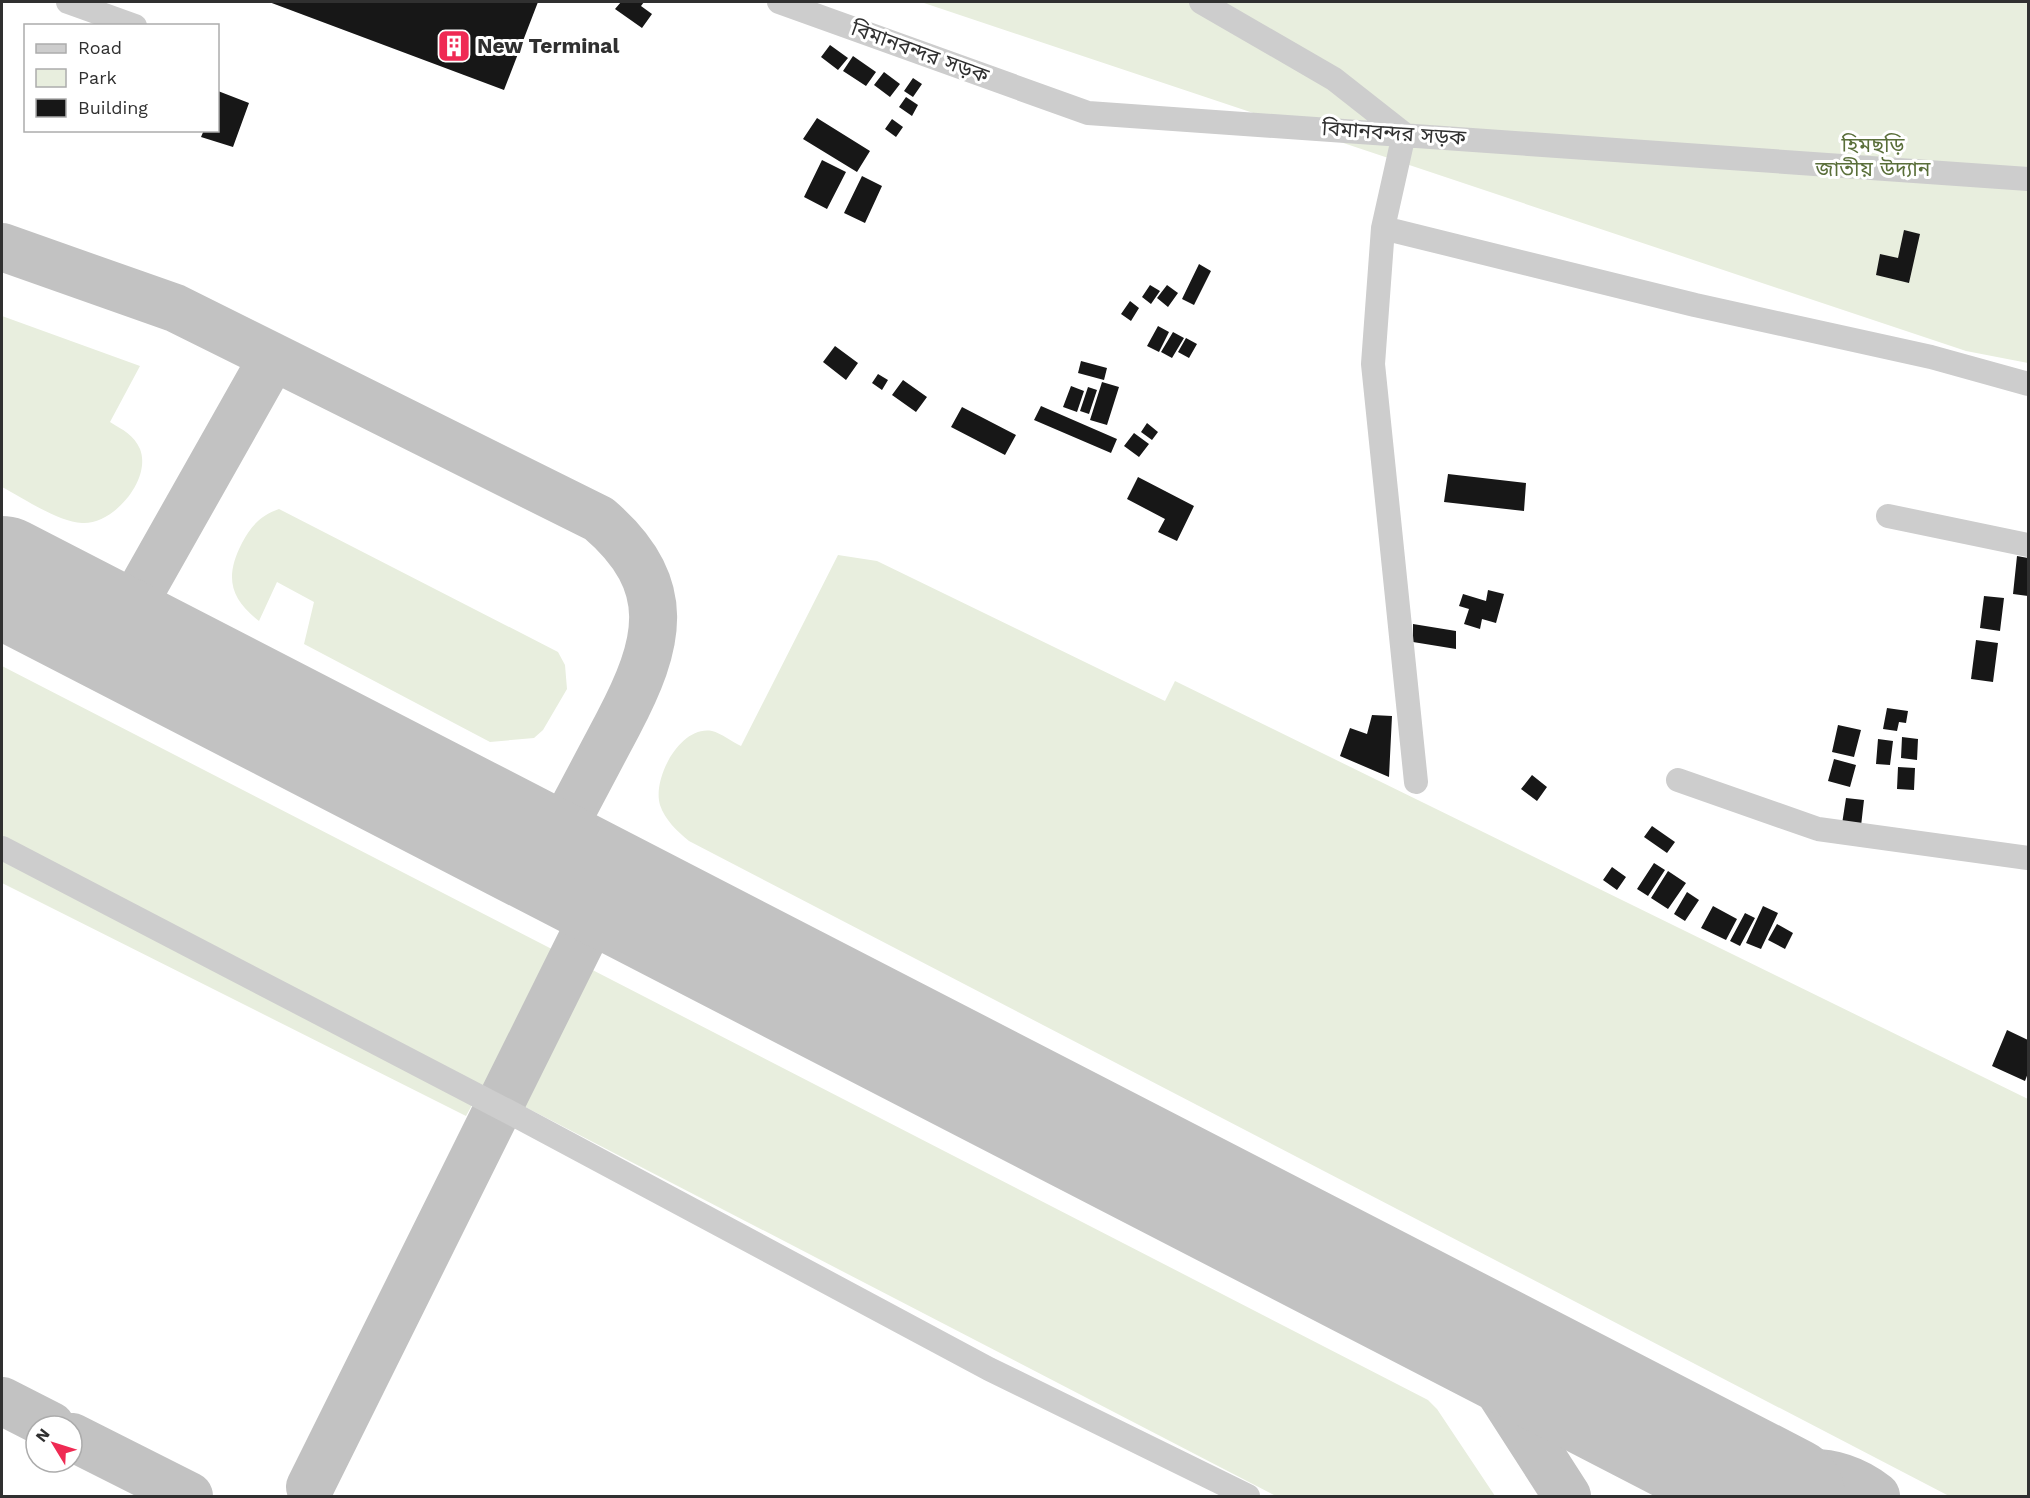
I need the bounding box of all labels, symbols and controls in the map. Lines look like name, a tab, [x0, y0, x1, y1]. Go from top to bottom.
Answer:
street label: বিমানবন্দর সড়ক	[847, 15, 993, 88]
legend	[24, 24, 219, 132]
building icon: New Terminal	[436, 28, 472, 64]
place label: New Terminal	[477, 33, 619, 58]
text: Road	[78, 37, 122, 58]
text: Park	[78, 67, 117, 88]
text: Building	[78, 97, 148, 118]
street label: বিমানবন্দর সড়ক	[1320, 115, 1468, 150]
park label: হিমছড়ি জাতীয় উদ্যান	[1815, 132, 1931, 181]
north arrow	[24, 1414, 84, 1474]
text: N	[31, 1425, 54, 1446]

